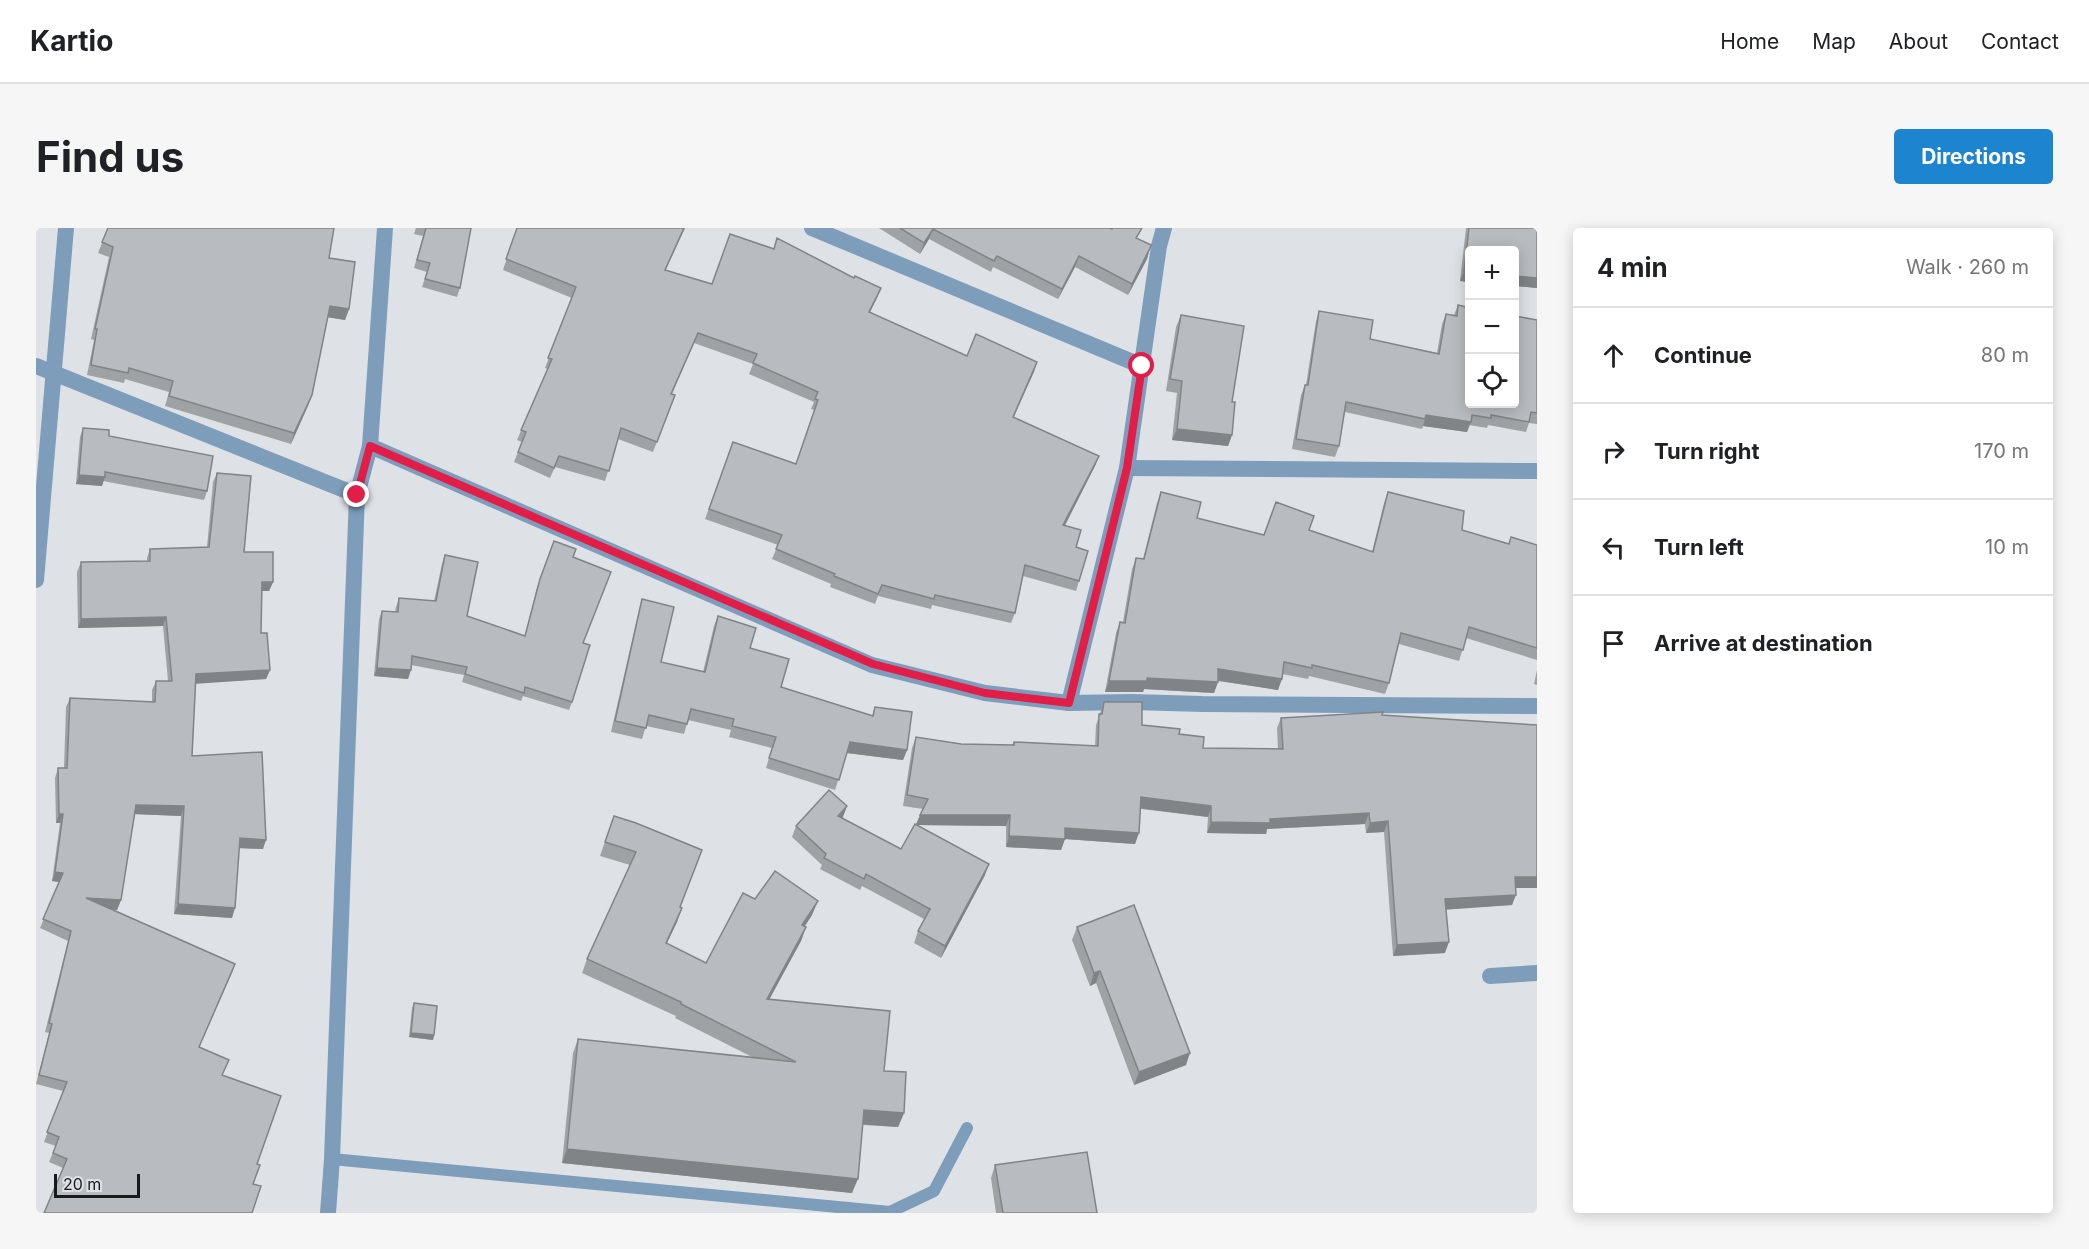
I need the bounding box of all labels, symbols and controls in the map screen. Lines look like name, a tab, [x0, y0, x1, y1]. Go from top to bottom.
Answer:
text: Kartio	[30, 24, 113, 58]
text: Home	[1720, 29, 1779, 54]
text: Map	[1812, 29, 1856, 54]
text: About	[1889, 29, 1948, 54]
text: Contact	[1981, 29, 2059, 54]
button: Directions	[1894, 129, 2053, 184]
text: Find us	[36, 131, 184, 182]
map controls	[1465, 246, 1519, 408]
button: +	[1465, 246, 1519, 300]
text: 4 min	[1597, 252, 1668, 283]
text: Walk · 260 m	[1906, 255, 2029, 279]
button: −	[1465, 300, 1519, 354]
icon: ahead	[1597, 339, 1630, 372]
text: Continue	[1654, 342, 1752, 368]
text: 80 m	[1981, 343, 2029, 367]
route start	[1128, 352, 1154, 378]
button: locate	[1465, 354, 1519, 408]
icon: right	[1597, 435, 1630, 468]
text: Turn right	[1654, 438, 1760, 464]
text: 170 m	[1974, 439, 2029, 463]
route end	[343, 481, 369, 507]
icon: left	[1597, 531, 1630, 564]
text: Turn left	[1654, 534, 1744, 560]
text: 10 m	[1985, 535, 2029, 559]
icon: arrive	[1597, 627, 1630, 660]
text: Arrive at destination	[1654, 630, 1873, 656]
scale bar	[54, 1171, 140, 1198]
text: 20 m	[63, 1174, 101, 1194]

